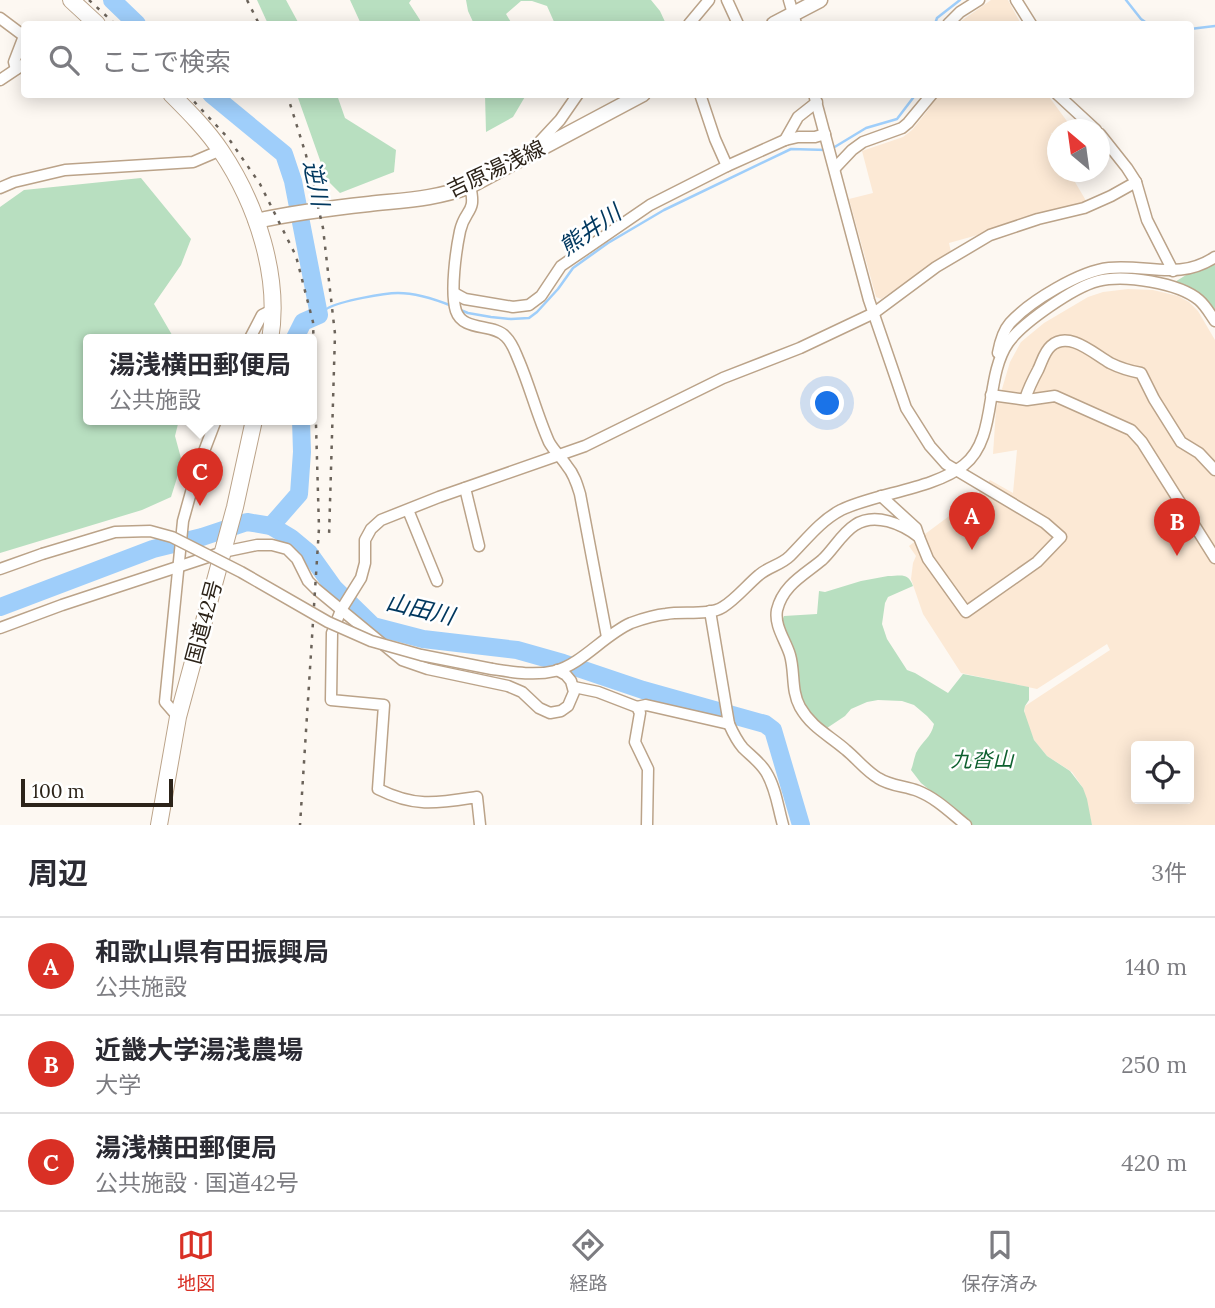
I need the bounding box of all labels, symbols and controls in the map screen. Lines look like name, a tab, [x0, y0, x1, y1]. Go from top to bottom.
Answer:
search box	[21, 21, 1194, 98]
icon: search	[45, 41, 83, 79]
text: ここで検索	[101, 45, 231, 78]
north arrow	[1047, 119, 1110, 182]
street label: 吉原湯浅線	[443, 134, 549, 203]
water label: 逆川	[298, 157, 336, 211]
water label: 熊井川	[553, 196, 629, 261]
popup	[83, 334, 317, 425]
text: 湯浅横田郵便局	[109, 348, 291, 381]
text: 公共施設	[109, 385, 201, 414]
your location	[810, 386, 844, 420]
pin: C	[177, 448, 223, 506]
pin: A	[949, 492, 995, 550]
pin: B	[1154, 498, 1200, 556]
street label: 国道42号	[179, 577, 228, 667]
water label: 山田川	[383, 587, 460, 631]
map controls	[1131, 741, 1194, 804]
button: locate	[1131, 741, 1194, 804]
park label: 九沓山	[951, 746, 1015, 773]
scale bar	[21, 776, 173, 808]
text: 100 m	[32, 779, 85, 803]
text: 周辺	[28, 854, 88, 892]
text: 3件	[1151, 858, 1187, 887]
text: 和歌山県有田振興局	[95, 935, 329, 968]
text: A	[43, 952, 59, 981]
text: 140 m	[1125, 952, 1187, 981]
text: 公共施設	[95, 972, 187, 1001]
text: 近畿大学湯浅農場	[95, 1033, 303, 1066]
text: B	[43, 1050, 59, 1079]
text: 250 m	[1121, 1050, 1187, 1079]
text: 大学	[95, 1070, 141, 1099]
text: 湯浅横田郵便局	[95, 1131, 277, 1164]
text: C	[43, 1148, 59, 1177]
text: 420 m	[1121, 1148, 1187, 1177]
text: 公共施設 · 国道42号	[95, 1168, 299, 1197]
tab: 地図	[177, 1226, 215, 1295]
tab: 経路	[569, 1226, 608, 1295]
tab: 保存済み	[962, 1226, 1038, 1295]

